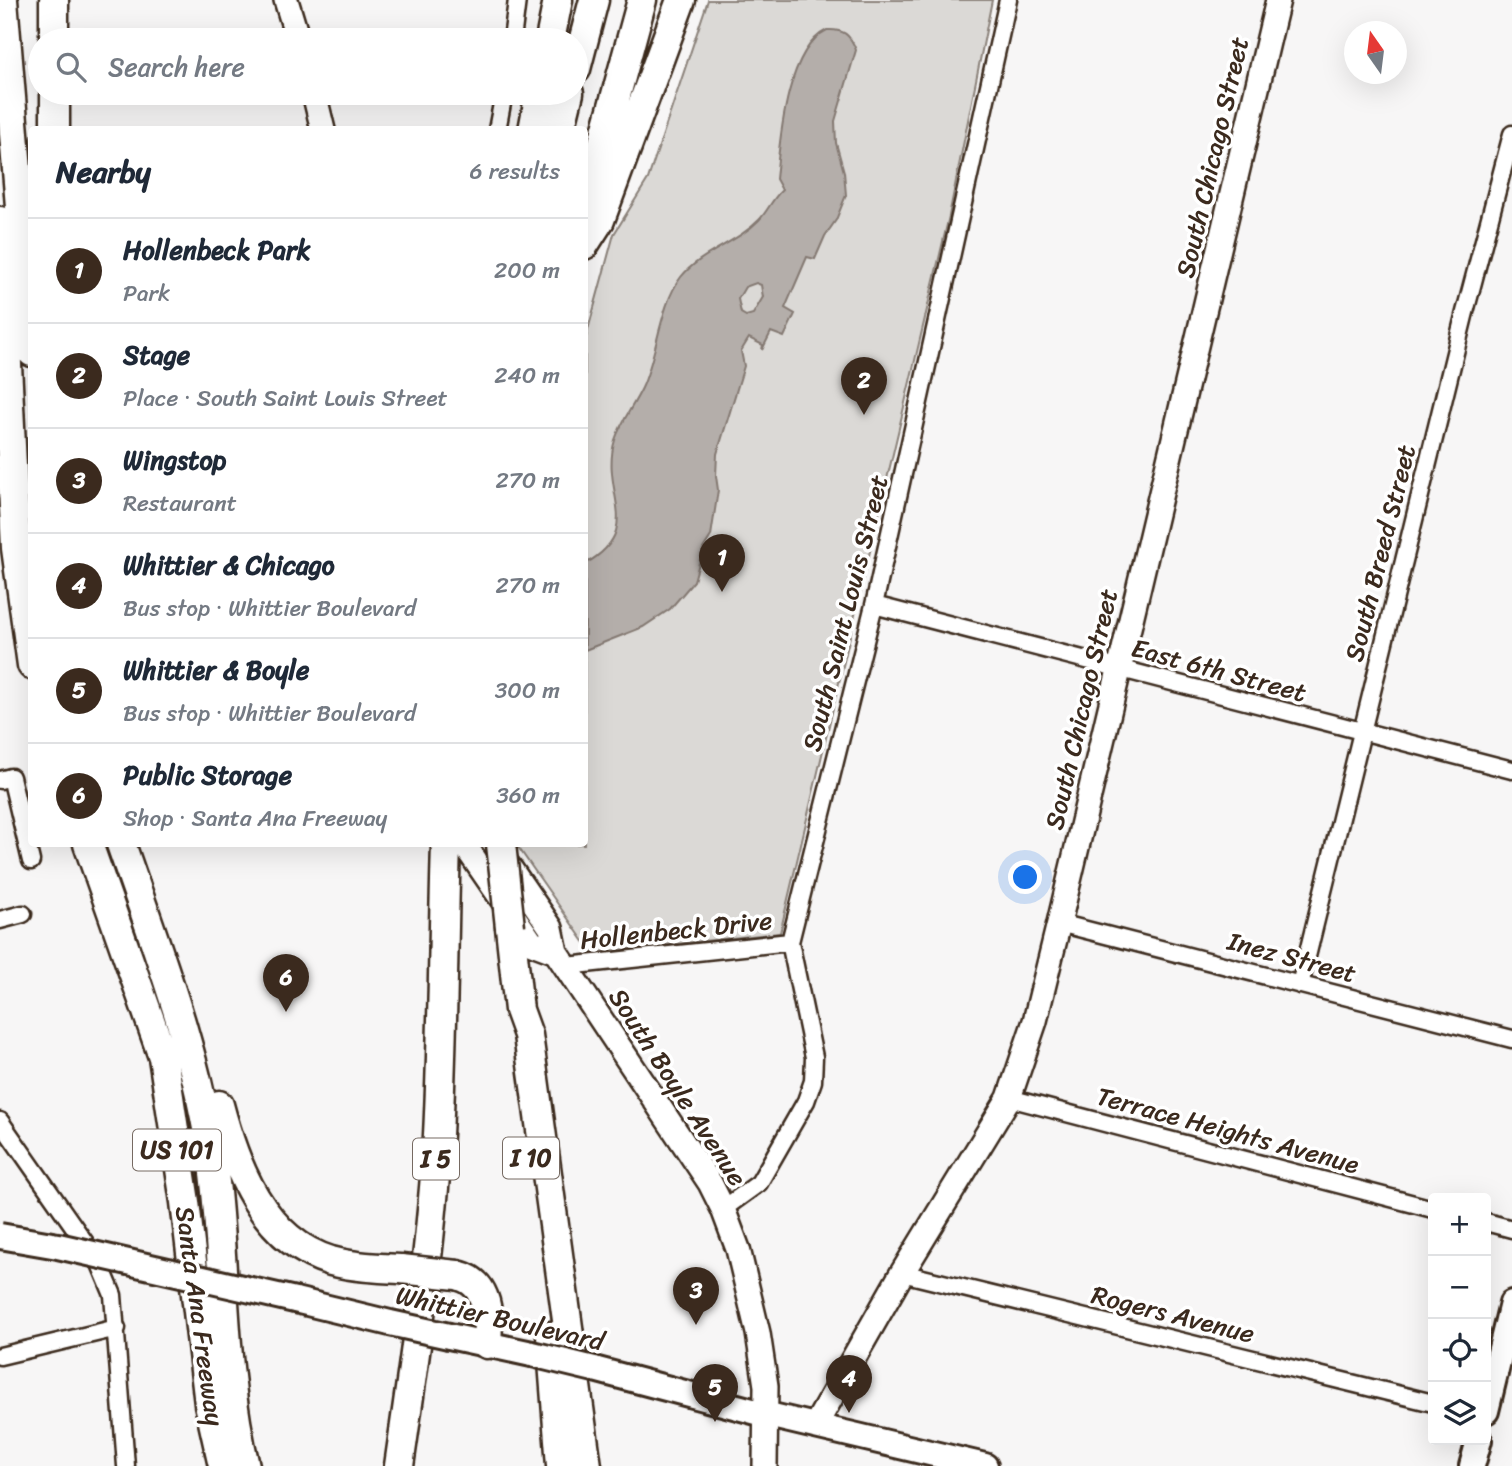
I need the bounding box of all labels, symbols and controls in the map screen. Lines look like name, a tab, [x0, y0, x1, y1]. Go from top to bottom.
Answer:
north arrow	[1344, 21, 1407, 84]
search box	[28, 28, 588, 105]
street label: South Chicago Street	[1162, 32, 1262, 282]
text: Search here	[108, 44, 245, 90]
icon: search	[52, 48, 90, 86]
text: Nearby	[56, 145, 151, 199]
text: 6 results	[470, 151, 560, 192]
text: Hollenbeck Park	[123, 227, 311, 273]
text: 1	[74, 250, 84, 291]
text: 200 m	[494, 250, 560, 291]
text: Park	[123, 273, 170, 314]
text: Stage	[123, 332, 190, 378]
text: 2	[72, 355, 86, 396]
text: 240 m	[494, 355, 560, 396]
pin: 2	[841, 357, 887, 415]
text: Place · South Saint Louis Street	[123, 378, 448, 419]
text: Wingstop	[123, 437, 226, 483]
street label: South Breed Street	[1331, 440, 1429, 666]
text: 3	[73, 460, 85, 501]
text: 270 m	[495, 460, 560, 501]
street label: South Saint Louis Street	[788, 470, 902, 756]
text: Restaurant	[123, 483, 237, 524]
pin: 1	[699, 534, 745, 592]
text: Whittier & Chicago	[123, 542, 335, 588]
text: 4	[72, 565, 86, 606]
text: 270 m	[495, 565, 560, 606]
street label: South Chicago Street	[1031, 584, 1131, 834]
text: Bus stop · Whittier Boulevard	[123, 588, 416, 629]
street label: East 6th Street	[1126, 625, 1312, 715]
text: Whittier & Boyle	[123, 647, 309, 693]
text: 5	[72, 670, 86, 711]
text: 300 m	[495, 670, 560, 711]
text: Bus stop · Whittier Boulevard	[123, 693, 416, 734]
text: Public Storage	[123, 752, 292, 798]
text: 6	[72, 775, 86, 816]
text: 360 m	[496, 775, 560, 816]
text: Shop · Santa Ana Freeway	[123, 798, 387, 839]
your location	[1008, 860, 1042, 894]
street label: Hollenbeck Drive	[578, 897, 774, 963]
street label: Inez Street	[1222, 918, 1361, 996]
pin: 6	[263, 954, 309, 1012]
street label: South Boyle Avenue	[596, 978, 760, 1196]
street label: Terrace Heights Avenue	[1092, 1073, 1365, 1187]
road number: US 101	[133, 1130, 221, 1170]
road number: I 10	[503, 1138, 559, 1178]
road number: I 5	[413, 1139, 459, 1180]
map controls	[1428, 1193, 1491, 1445]
button: +	[1428, 1193, 1491, 1256]
street label: Santa Ana Freeway	[162, 1203, 238, 1430]
button: −	[1428, 1256, 1491, 1319]
pin: 3	[673, 1267, 719, 1325]
street label: Whittier Boulevard	[391, 1272, 611, 1365]
street label: Rogers Avenue	[1087, 1272, 1259, 1356]
button: locate	[1428, 1319, 1491, 1382]
pin: 4	[826, 1355, 872, 1413]
pin: 5	[692, 1364, 738, 1422]
button: layers	[1428, 1382, 1491, 1445]

